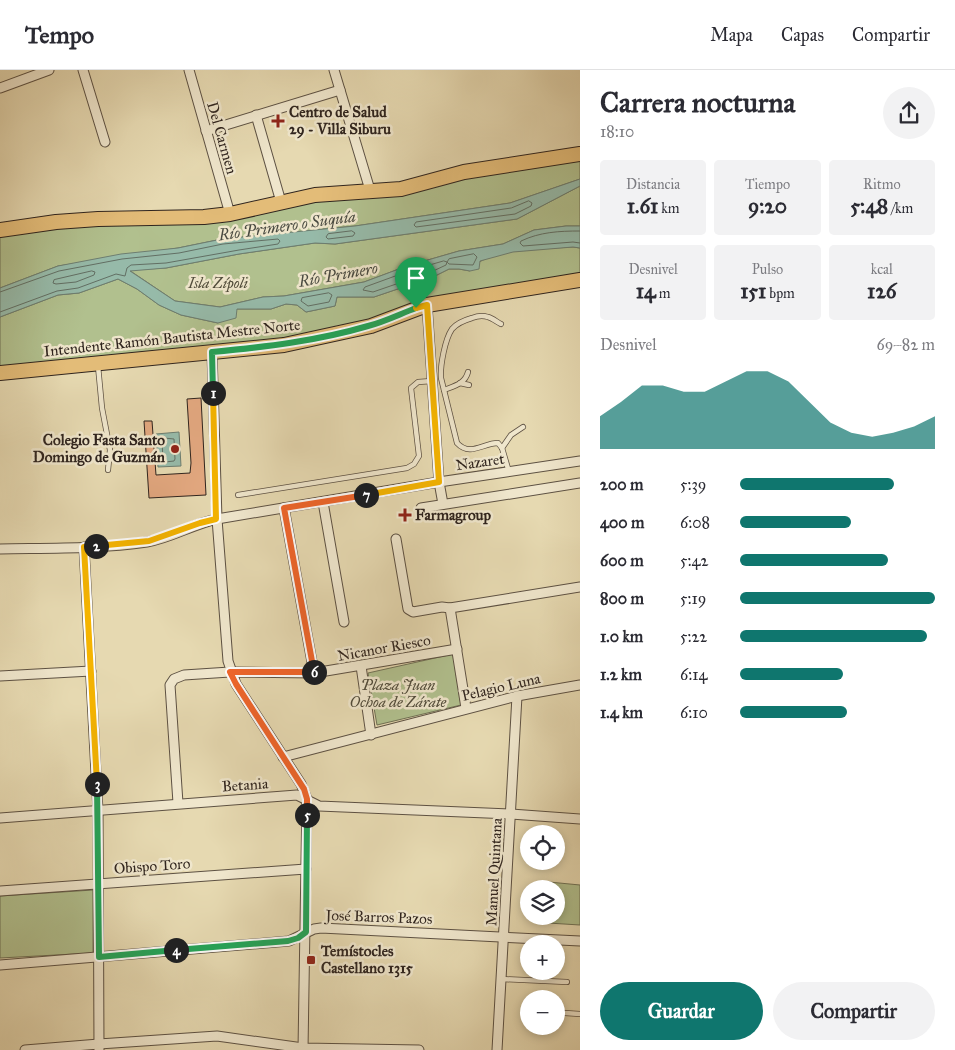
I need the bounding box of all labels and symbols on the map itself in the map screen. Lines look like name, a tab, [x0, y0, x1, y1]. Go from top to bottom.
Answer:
street label: Del Carmen	[203, 100, 241, 176]
place label: Centro de Salud 29 - Villa Siburu	[289, 103, 391, 139]
marker: Centro de Salud 29 - Villa Siburu	[271, 114, 285, 128]
water label: Río Primero o Suquía	[216, 206, 357, 245]
pin	[395, 257, 437, 308]
water label: Río Primero	[296, 258, 379, 291]
park label: Isla Zípoli	[187, 274, 248, 293]
street label: Intendente Ramón Bautista Mestre Norte	[43, 316, 301, 360]
pin: 1	[200, 380, 226, 406]
place label: Colegio Fasta Santo Domingo de Guzmán	[33, 431, 166, 467]
marker: Colegio Fasta Santo Domingo de Guzmán	[169, 443, 181, 455]
street label: Nazaret	[454, 450, 506, 474]
pin: 7	[354, 482, 378, 508]
place label: Farmagroup	[415, 506, 492, 525]
marker: Farmagroup	[399, 509, 411, 521]
pin: 2	[84, 534, 108, 558]
street label: Nicanor Riesco	[336, 631, 432, 665]
pin: 6	[302, 660, 326, 684]
street label: Pelagio Luna	[460, 669, 543, 705]
park label: Plaza Juan Ochoa de Zárate	[350, 676, 447, 711]
pin: 3	[84, 772, 110, 796]
street label: Betania	[221, 774, 269, 796]
pin: 5	[294, 802, 320, 828]
street label: Manuel Quintana	[482, 817, 506, 927]
street label: Obispo Toro	[113, 854, 191, 878]
street label: José Barros Pazos	[323, 906, 433, 929]
pin: 4	[164, 938, 188, 962]
place label: Temístocles Castellano 1315	[320, 942, 413, 978]
marker: Temístocles Castellano 1315	[305, 954, 317, 966]

